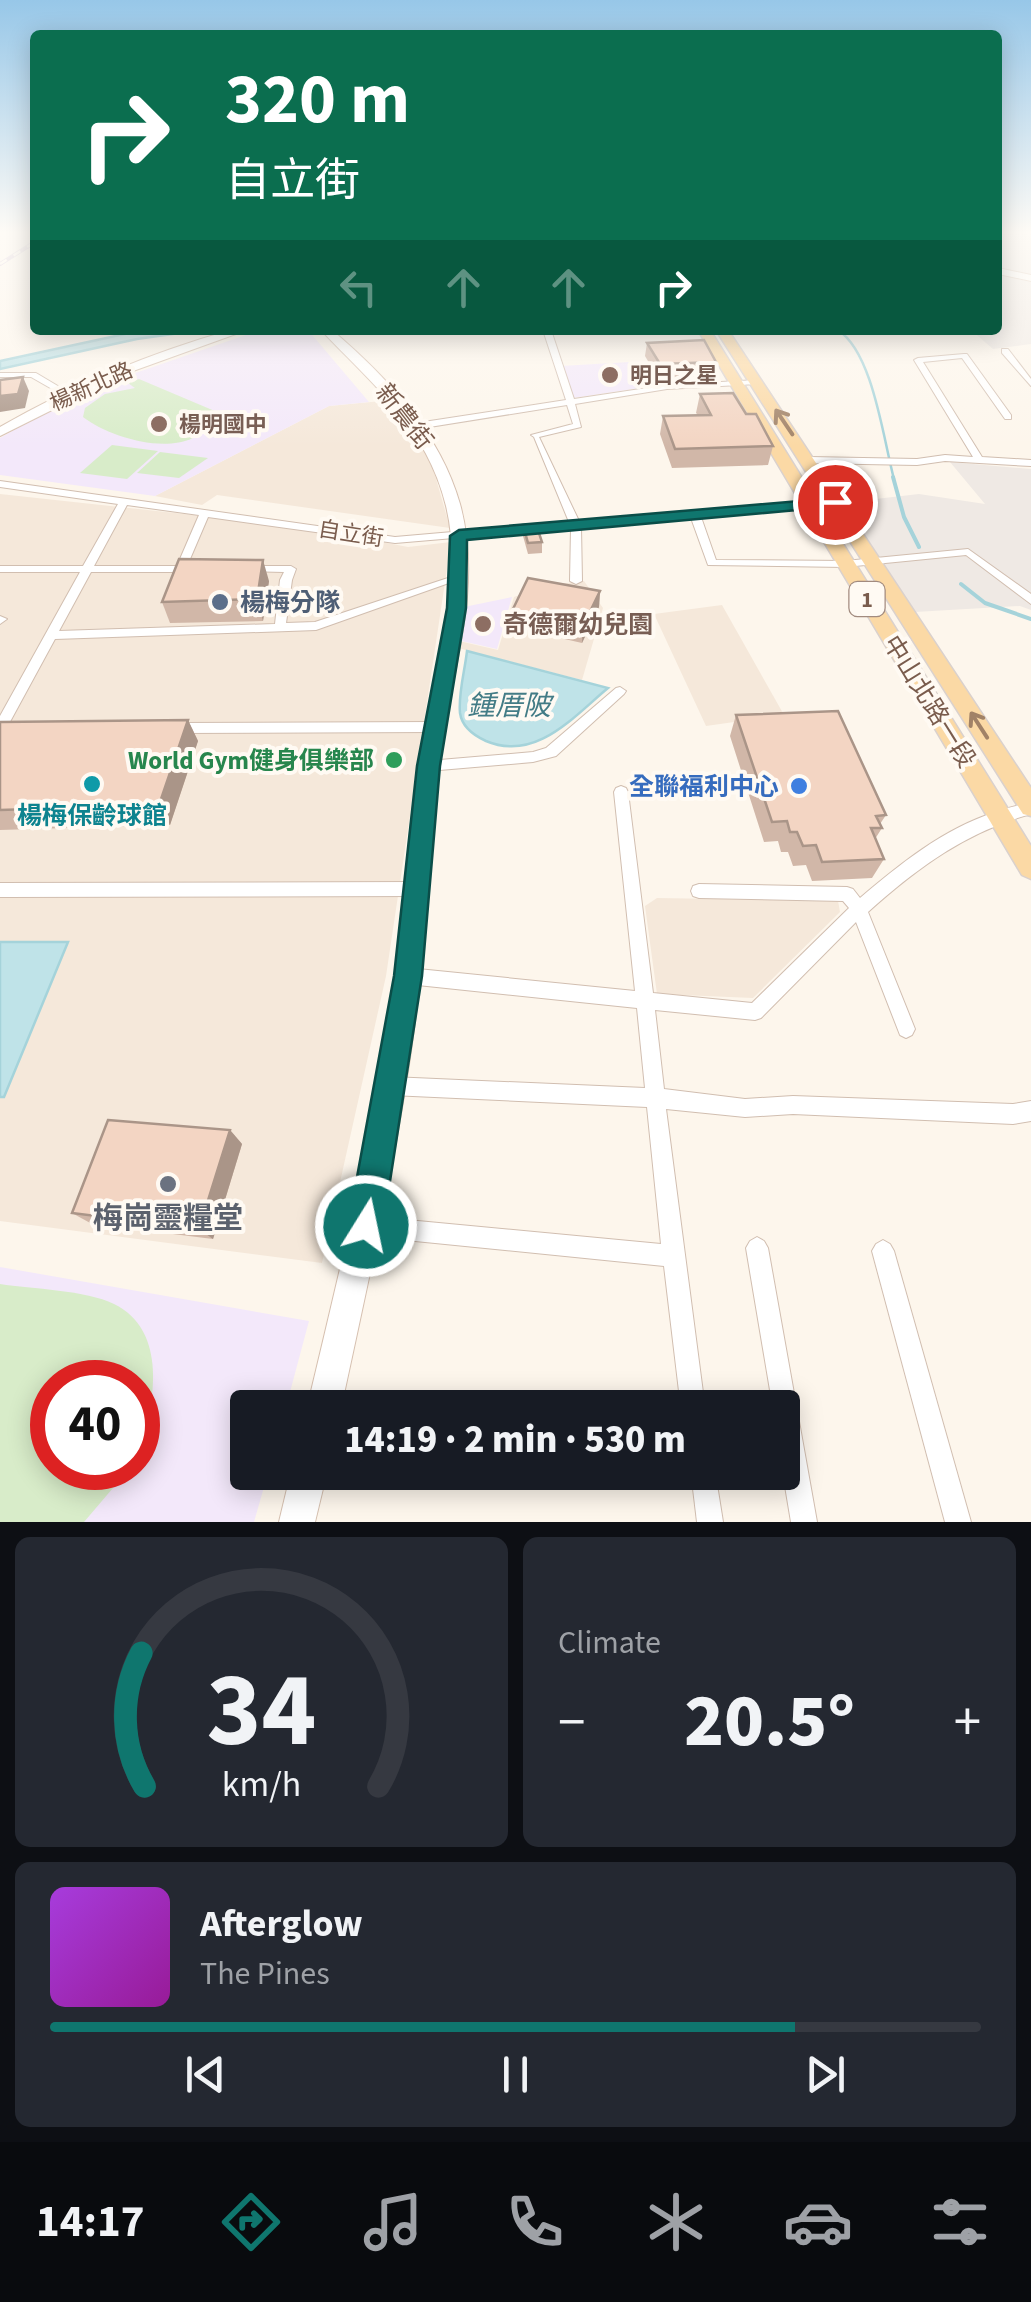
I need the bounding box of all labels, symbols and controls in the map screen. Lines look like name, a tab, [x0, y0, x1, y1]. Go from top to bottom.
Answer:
text: 320 m	[225, 50, 410, 150]
icon: right	[60, 70, 190, 200]
text: 自立街	[225, 149, 360, 213]
icon: left	[331, 260, 386, 315]
icon: ahead	[436, 260, 491, 315]
icon: ahead	[541, 260, 596, 315]
icon: right	[646, 260, 701, 315]
street label: 楊新北路	[45, 354, 138, 419]
place label: 明日之星	[630, 360, 718, 392]
marker: 明日之星	[599, 364, 621, 386]
street label: 新農街	[367, 376, 441, 457]
place label: 楊明國中	[179, 409, 267, 441]
one-way arrow	[773, 409, 794, 437]
marker: 楊明國中	[148, 413, 170, 435]
pin	[793, 460, 878, 545]
icon: arrive	[808, 475, 863, 530]
street label: 自立街	[316, 513, 386, 555]
road number: 1	[850, 582, 884, 616]
place label: 楊梅分隊	[240, 585, 340, 621]
marker: 楊梅分隊	[209, 591, 231, 613]
place label: 奇德爾幼兒園	[503, 607, 653, 643]
marker: 奇德爾幼兒園	[472, 613, 494, 635]
street label: 中山北路一段	[874, 628, 984, 775]
water label: 鍾厝陂	[467, 686, 555, 726]
one-way arrow	[968, 711, 989, 740]
place label: World Gym健身俱樂部	[128, 743, 374, 779]
marker: World Gym健身俱樂部	[383, 749, 405, 771]
place label: 全聯福利中心	[629, 769, 779, 805]
marker: 楊梅保齡球館	[81, 773, 103, 795]
marker: 全聯福利中心	[788, 775, 810, 797]
place label: 楊梅保齡球館	[17, 798, 167, 834]
marker: 梅崗靈糧堂	[157, 1173, 179, 1195]
position arrow	[314, 1174, 418, 1278]
place label: 梅崗靈糧堂	[93, 1197, 243, 1240]
speed limit sign: 40	[30, 1360, 160, 1490]
text: 14:19 · 2 min · 530 m	[344, 1413, 686, 1467]
text: Climate	[558, 1620, 661, 1666]
text: 34	[207, 1638, 316, 1786]
text: 20.5°	[684, 1668, 855, 1775]
text: −	[558, 1684, 585, 1762]
text: +	[954, 1684, 981, 1762]
text: km/h	[222, 1759, 301, 1810]
text: Afterglow	[200, 1897, 363, 1951]
text: The Pines	[200, 1951, 330, 1997]
icon: previous	[178, 2047, 233, 2102]
icon: pause	[488, 2047, 543, 2102]
icon: next	[798, 2047, 853, 2102]
icon: directions	[216, 2187, 286, 2257]
icon: music	[358, 2187, 428, 2257]
icon: phone	[500, 2187, 570, 2257]
icon: climate	[641, 2187, 711, 2257]
icon: car	[783, 2187, 853, 2257]
icon: filters	[925, 2187, 995, 2257]
text: 14:17	[36, 2190, 144, 2254]

